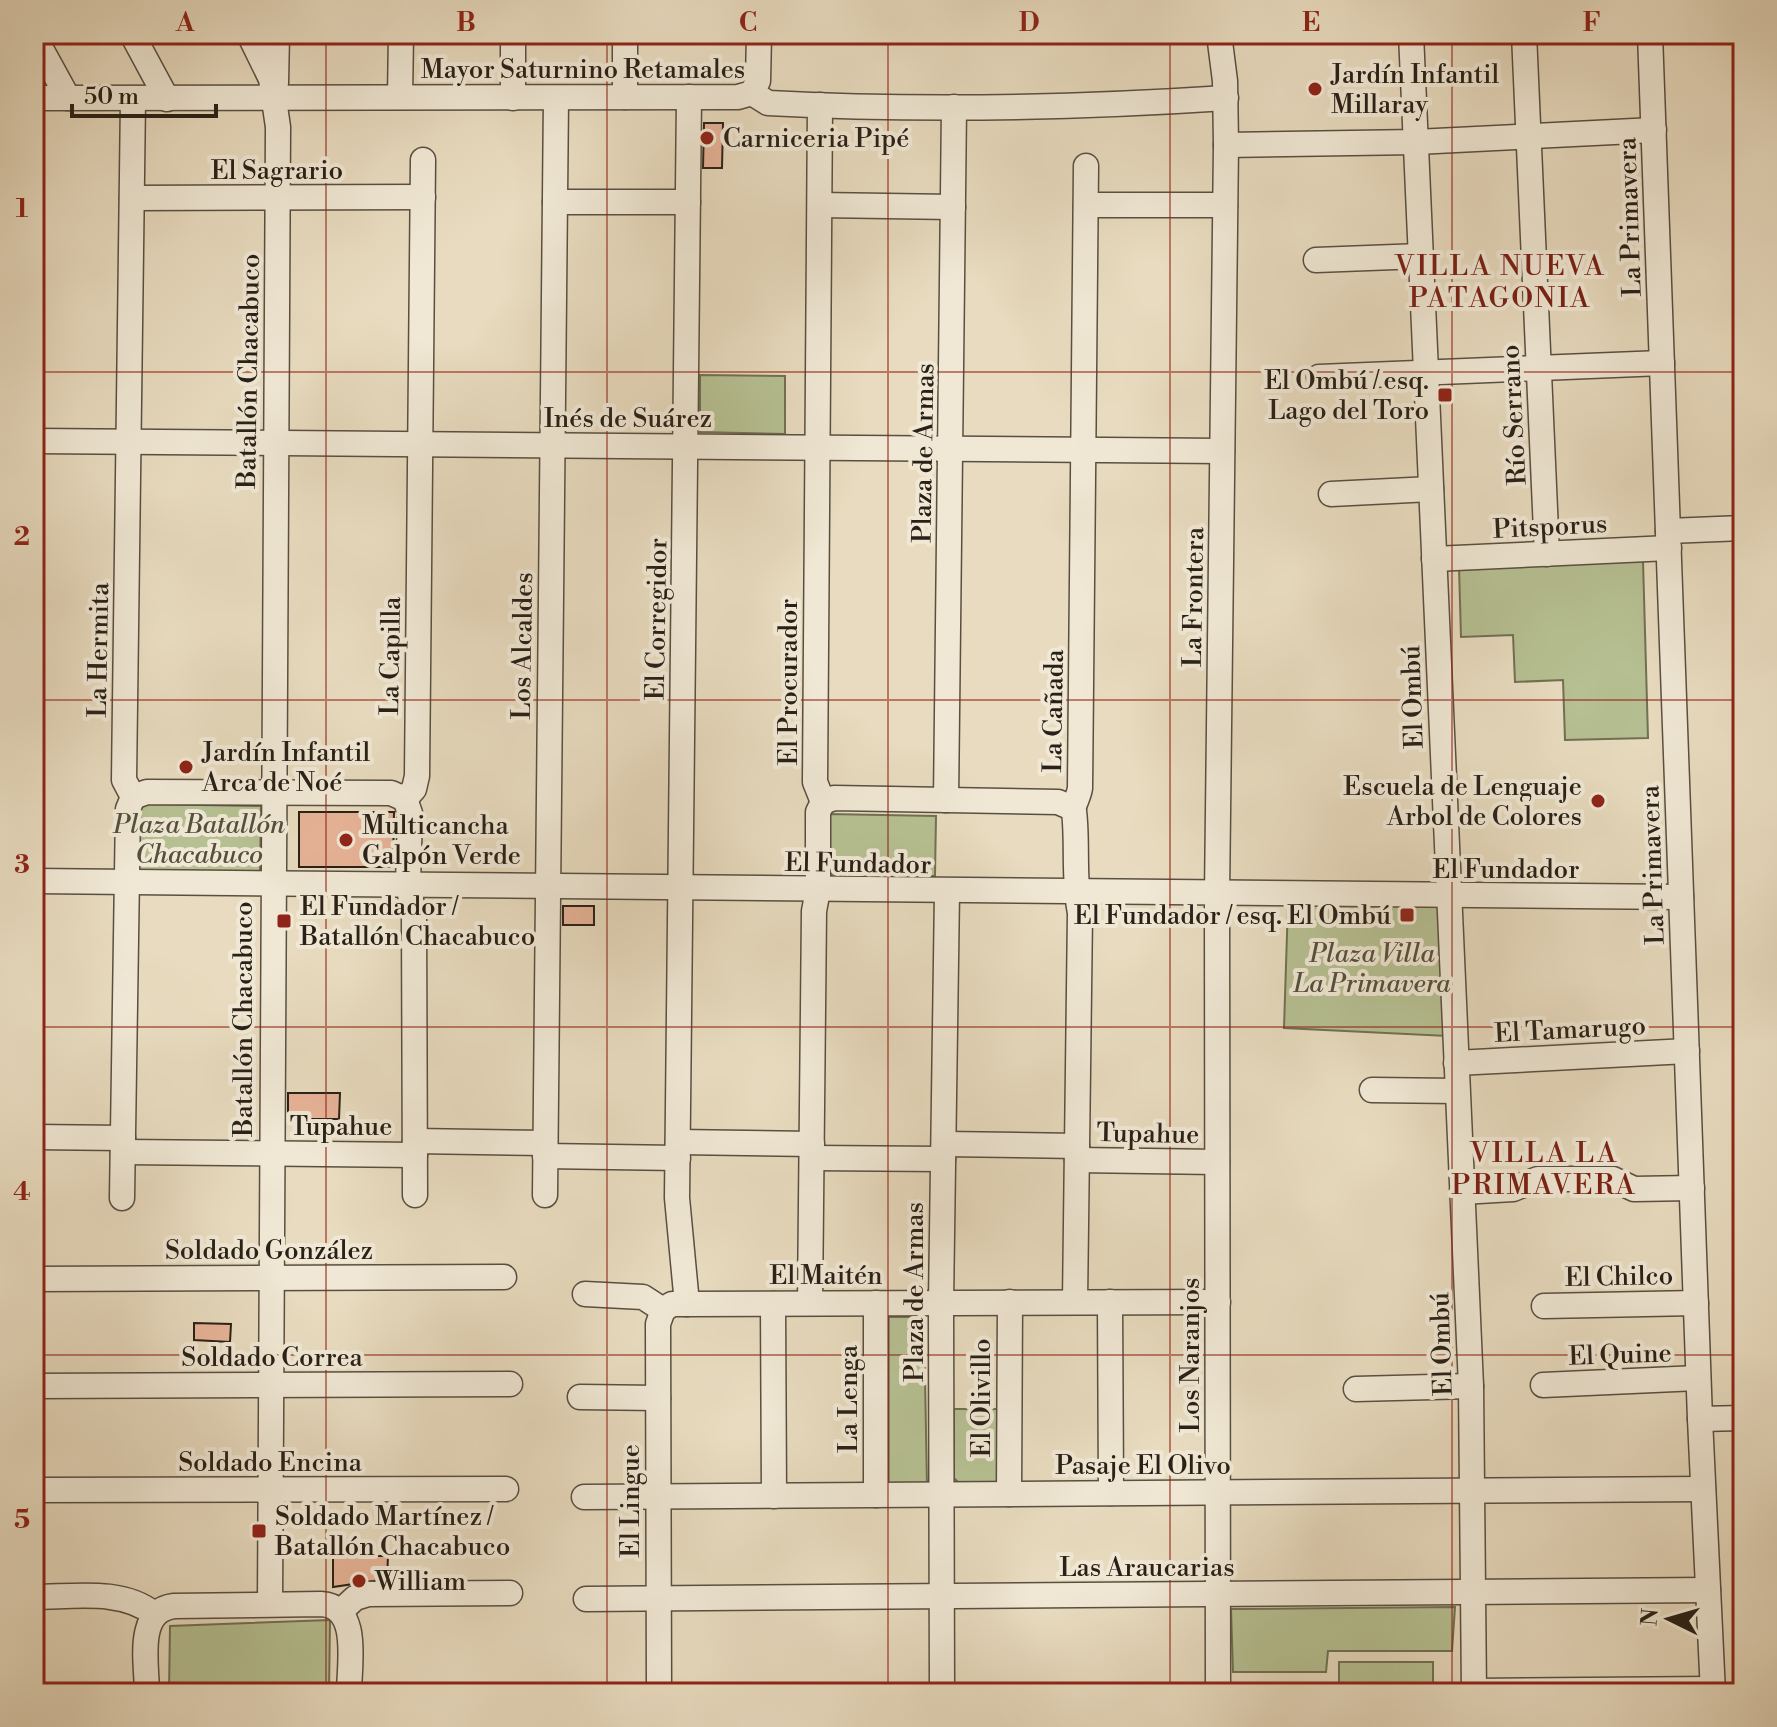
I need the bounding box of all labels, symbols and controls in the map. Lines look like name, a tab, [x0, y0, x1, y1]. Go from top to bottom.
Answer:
text: A	[175, 7, 195, 39]
text: B	[456, 7, 476, 39]
text: C	[739, 7, 757, 39]
text: D	[1019, 7, 1039, 39]
text: E	[1302, 7, 1320, 39]
text: F	[1583, 7, 1601, 39]
street label: Mayor Saturnino Retamales	[421, 54, 745, 86]
place label: Jardín Infantil Millaray	[1330, 59, 1500, 121]
scale bar	[72, 68, 216, 118]
marker: Jardín Infantil Millaray	[1306, 80, 1324, 98]
text: 50 m	[84, 82, 139, 112]
place label: Carniceria Pipé	[723, 123, 909, 155]
marker: Carniceria Pipé	[698, 129, 716, 147]
street label: La Primavera	[1611, 136, 1649, 297]
street label: El Sagrario	[211, 155, 343, 187]
text: 1	[16, 193, 29, 225]
district label: VILLA NUEVA PATAGONIA	[1393, 249, 1606, 316]
street label: Batallón Chacabuco	[231, 253, 267, 490]
street label: Río Serrano	[1494, 344, 1534, 486]
street label: Plaza de Armas	[906, 363, 942, 543]
place label: El Ombú / esq. Lago del Toro	[1264, 365, 1429, 427]
marker: El Ombú / esq. Lago del Toro	[1436, 386, 1454, 404]
street label: Inés de Suárez	[544, 403, 712, 435]
street label: Pitsporus	[1492, 508, 1608, 546]
text: 2	[14, 521, 30, 553]
street label: La Frontera	[1177, 526, 1211, 667]
street label: El Corregidor	[640, 538, 674, 700]
street label: Los Alcaldes	[506, 572, 540, 720]
street label: La Hermita	[82, 581, 116, 718]
street label: La Capilla	[374, 595, 408, 716]
street label: El Procurador	[773, 598, 805, 766]
street label: El Ombú	[1395, 644, 1431, 749]
street label: La Cañada	[1037, 648, 1071, 773]
place label: Jardín Infantil Arca de Noé	[201, 737, 371, 799]
marker: Jardín Infantil Arca de Noé	[177, 758, 195, 776]
place label: Escuela de Lenguaje Arbol de Colores	[1343, 771, 1582, 833]
street label: La Primavera	[1634, 784, 1672, 945]
marker: Escuela de Lenguaje Arbol de Colores	[1589, 792, 1607, 810]
park label: Plaza Batallón Chacabuco	[112, 809, 285, 871]
place label: Multicancha Galpón Verde	[362, 810, 521, 872]
marker: Multicancha Galpón Verde	[337, 831, 355, 849]
street label: El Fundador	[784, 847, 932, 881]
text: 3	[14, 849, 30, 881]
street label: El Fundador	[1433, 854, 1579, 886]
place label: El Fundador / Batallón Chacabuco	[299, 891, 535, 953]
place label: El Fundador / esq. El Ombú	[1074, 900, 1391, 932]
street label: Batallón Chacabuco	[228, 901, 260, 1138]
marker: El Fundador / esq. El Ombú	[1398, 906, 1416, 924]
marker: El Fundador / Batallón Chacabuco	[275, 912, 293, 930]
park label: Plaza Villa La Primavera	[1293, 938, 1451, 1000]
street label: El Tamarugo	[1493, 1010, 1647, 1050]
street label: Tupahue	[290, 1111, 392, 1143]
street label: Tupahue	[1096, 1117, 1200, 1151]
district label: VILLA LA PRIMAVERA	[1451, 1136, 1637, 1203]
text: 4	[13, 1176, 31, 1208]
street label: Plaza de Armas	[899, 1202, 931, 1382]
street label: Soldado González	[165, 1235, 373, 1267]
street label: El Maitén	[769, 1260, 883, 1292]
street label: El Chilco	[1565, 1260, 1673, 1294]
street label: Los Naranjos	[1175, 1277, 1207, 1433]
street label: El Ombú	[1424, 1291, 1460, 1396]
street label: El Quine	[1568, 1337, 1672, 1373]
street label: El Olivillo	[966, 1338, 998, 1458]
street label: Soldado Correa	[181, 1342, 364, 1374]
street label: La Lenga	[833, 1344, 865, 1453]
street label: El Lingue	[615, 1444, 647, 1558]
street label: Soldado Encina	[178, 1447, 363, 1479]
street label: Pasaje El Olivo	[1055, 1450, 1231, 1482]
place label: Soldado Martínez / Batallón Chacabuco	[274, 1501, 510, 1563]
text: 5	[14, 1504, 30, 1536]
marker: Soldado Martínez / Batallón Chacabuco	[250, 1522, 268, 1540]
street label: Las Araucarias	[1059, 1552, 1235, 1584]
place label: William	[374, 1566, 466, 1598]
marker: William	[350, 1572, 368, 1590]
north arrow	[1629, 1579, 1709, 1659]
text: N	[1636, 1607, 1665, 1627]

